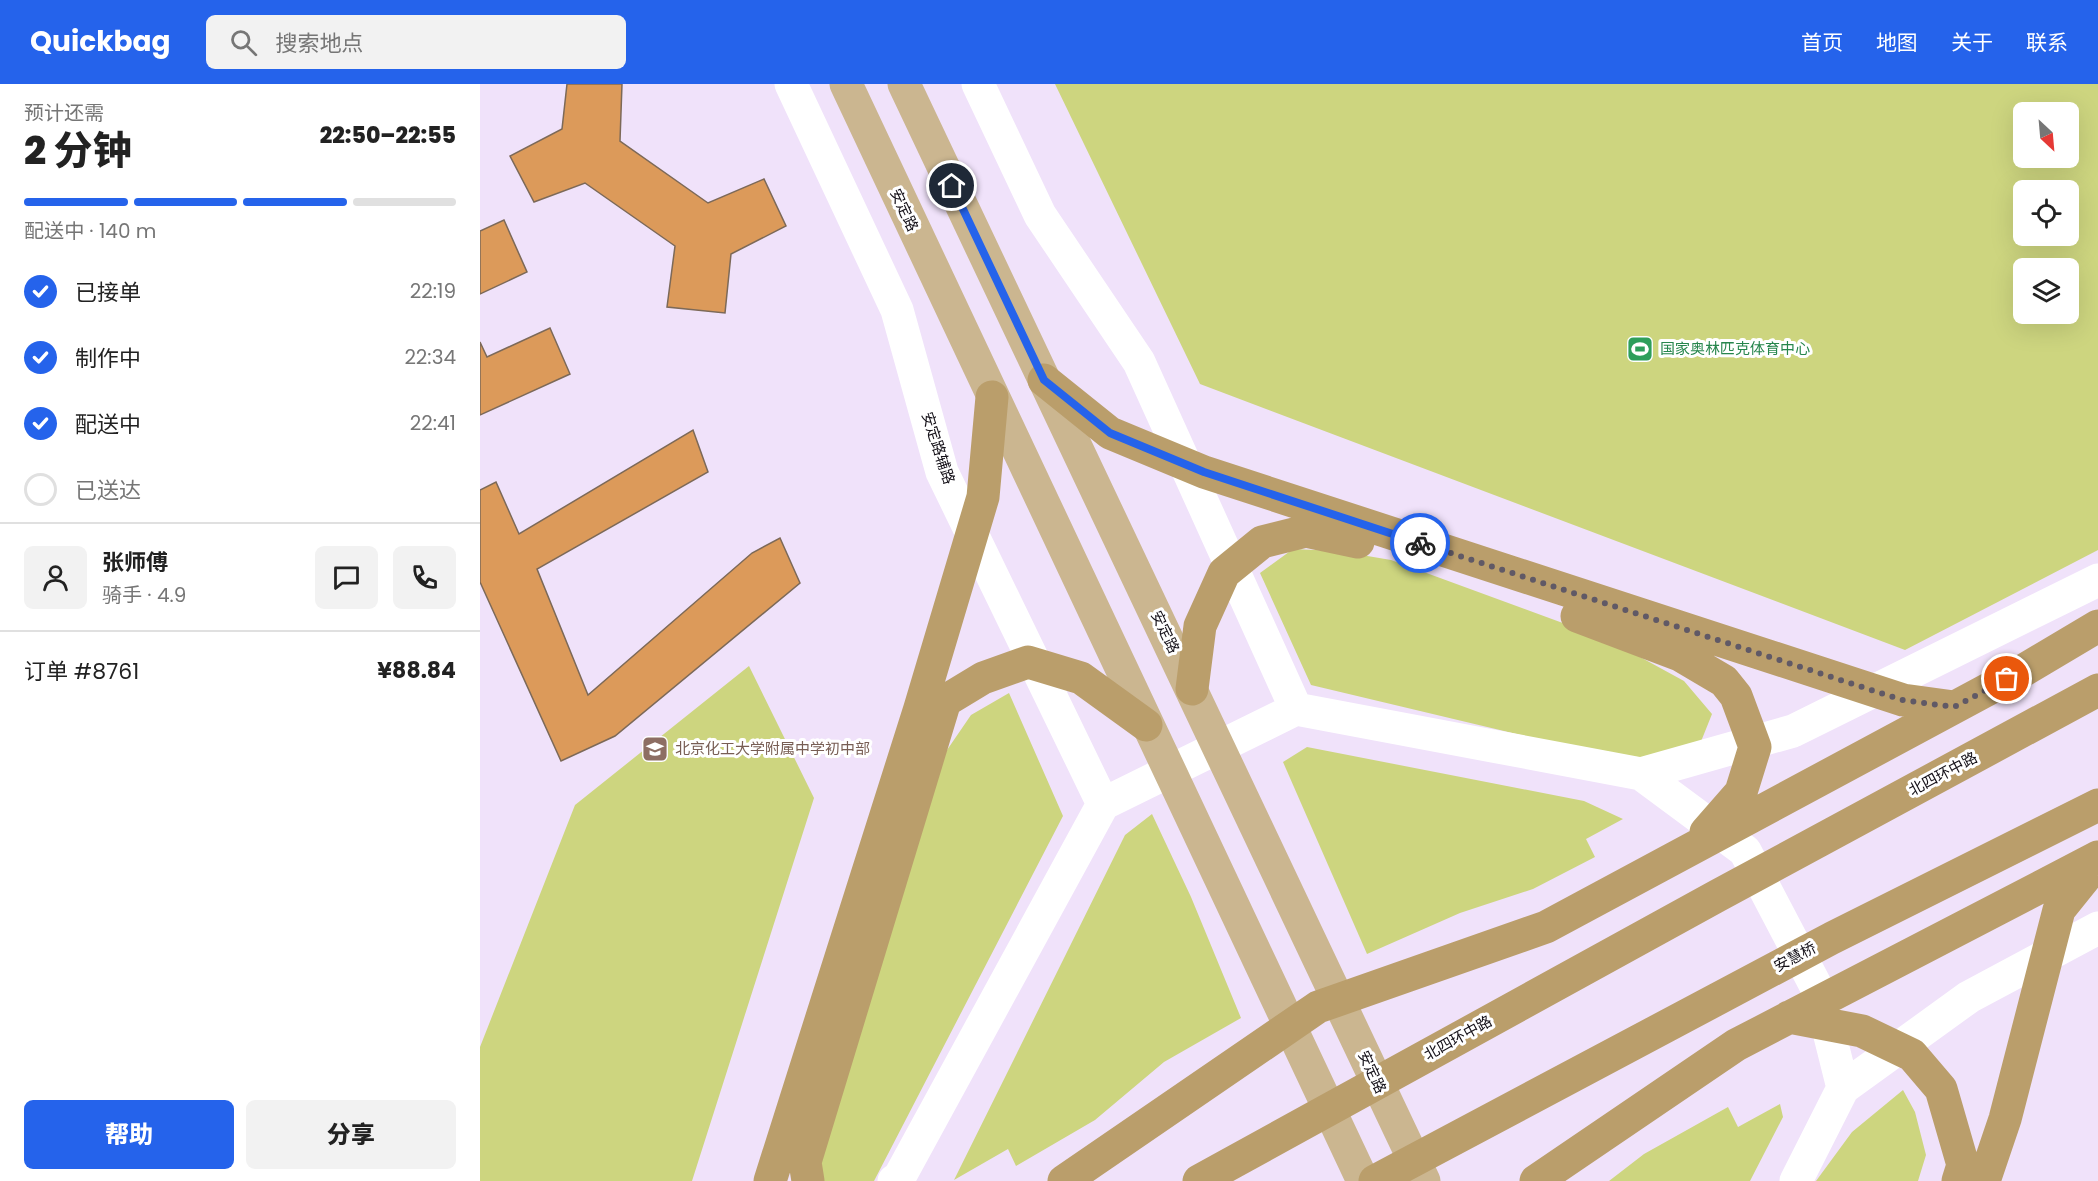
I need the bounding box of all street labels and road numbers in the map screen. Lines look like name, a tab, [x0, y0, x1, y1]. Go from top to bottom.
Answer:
street label: 安定路	[885, 185, 923, 235]
street label: 安定路辅路	[917, 409, 960, 487]
street label: 安定路	[1146, 607, 1185, 657]
street label: 北四环中路	[1905, 747, 1981, 800]
street label: 安慧桥	[1770, 937, 1820, 976]
street label: 北四环中路	[1420, 1010, 1496, 1065]
street label: 安定路	[1353, 1047, 1391, 1097]

